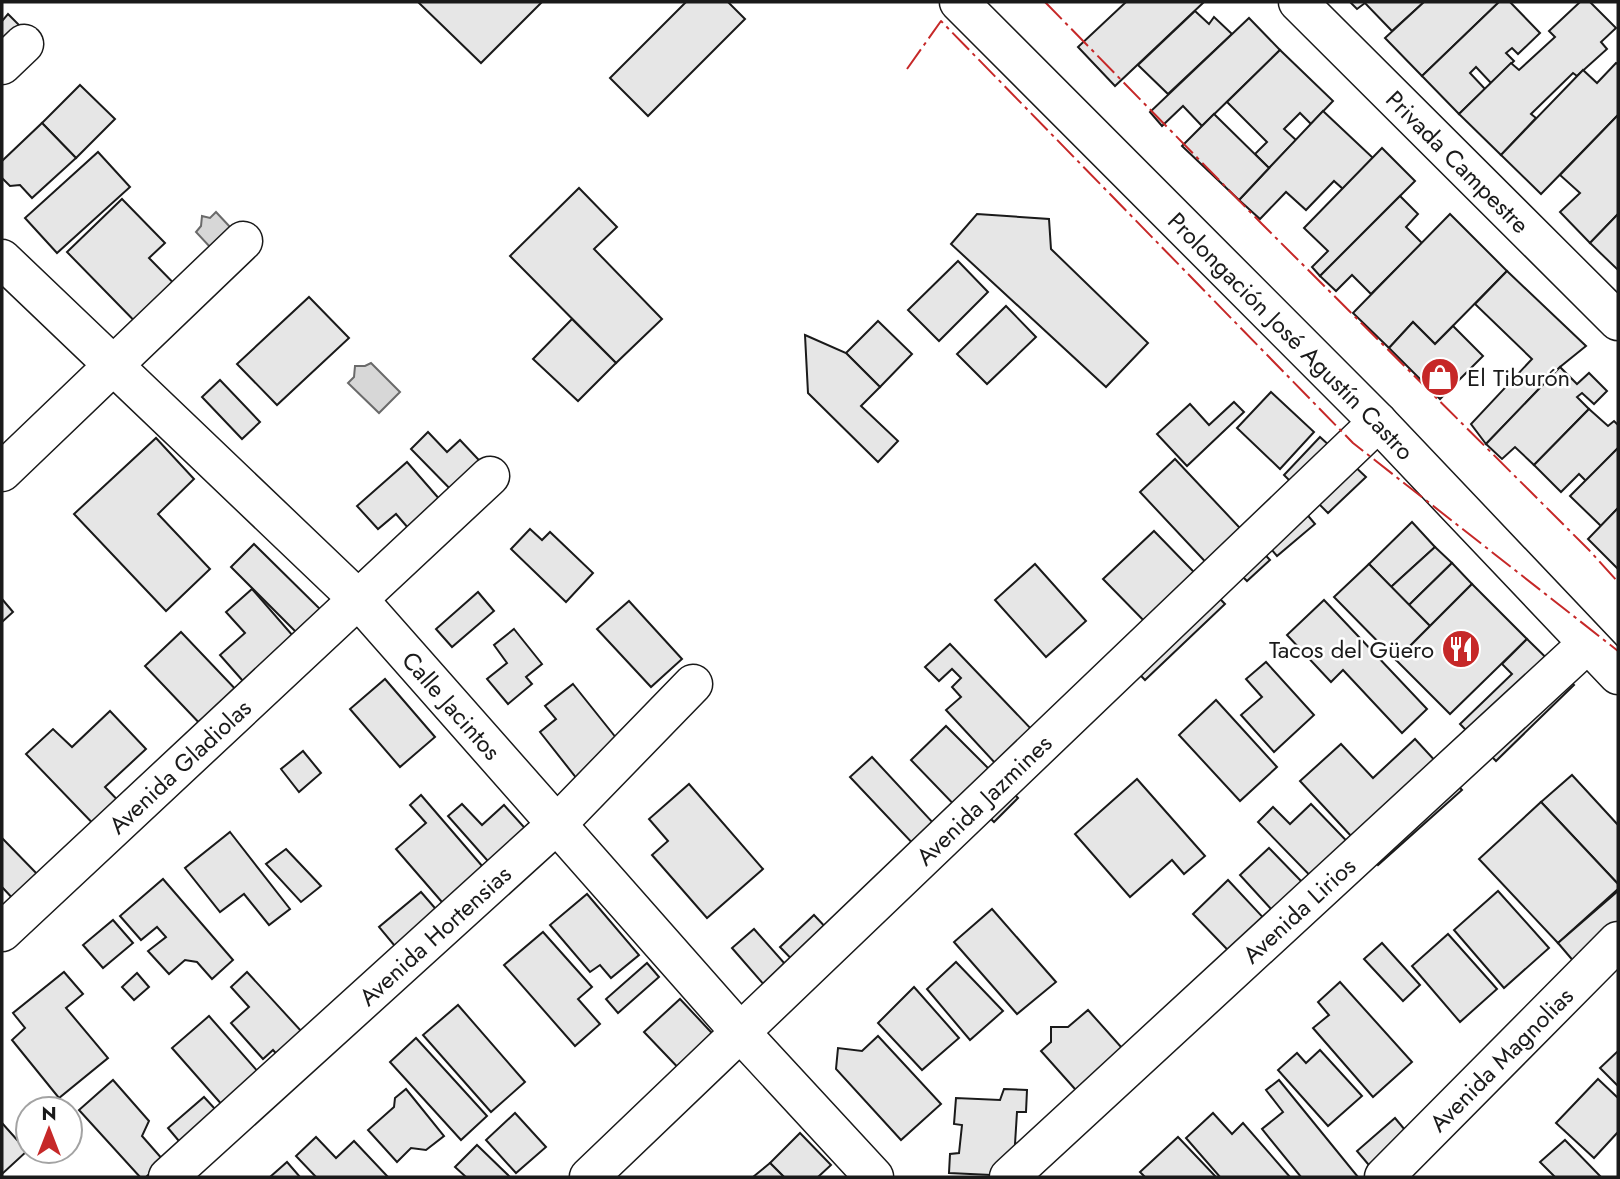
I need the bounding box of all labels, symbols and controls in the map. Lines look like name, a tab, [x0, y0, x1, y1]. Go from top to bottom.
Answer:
street label: Privada Campestre	[1378, 82, 1538, 241]
street label: Prolongación José Agustín Castro	[1160, 204, 1423, 468]
shop icon: El Tiburón	[1419, 356, 1461, 398]
place label: El Tiburón	[1467, 360, 1570, 395]
restaurant icon: Tacos del Güero	[1440, 628, 1482, 670]
place label: Tacos del Güero	[1269, 632, 1434, 667]
street label: Calle Jacintos	[394, 643, 510, 767]
street label: Avenida Gladiolas	[100, 690, 259, 842]
street label: Avenida Jazmines	[908, 726, 1059, 873]
street label: Avenida Lirios	[1234, 849, 1363, 971]
street label: Avenida Hortensias	[351, 857, 519, 1014]
street label: Avenida Magnolias	[1421, 979, 1581, 1140]
north arrow	[14, 1095, 84, 1165]
text: N	[41, 1100, 57, 1127]

